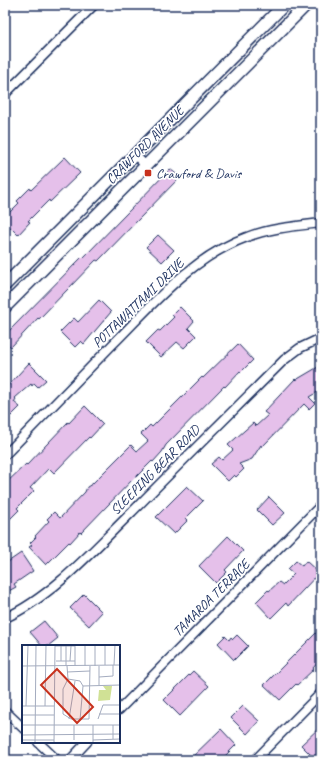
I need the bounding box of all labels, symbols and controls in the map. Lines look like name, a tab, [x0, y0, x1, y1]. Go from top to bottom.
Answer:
street label: CRAWFORD AVENUE	[102, 101, 189, 188]
place label: Crawford & Davis	[156, 165, 242, 182]
marker: Crawford & Davis	[143, 168, 153, 178]
street label: POTTAWATTAMI DRIVE	[89, 254, 188, 351]
street label: SLEEPING BEAR ROAD	[107, 420, 205, 518]
street label: TAMAROA TERRACE	[169, 555, 254, 640]
inset map	[22, 645, 120, 743]

